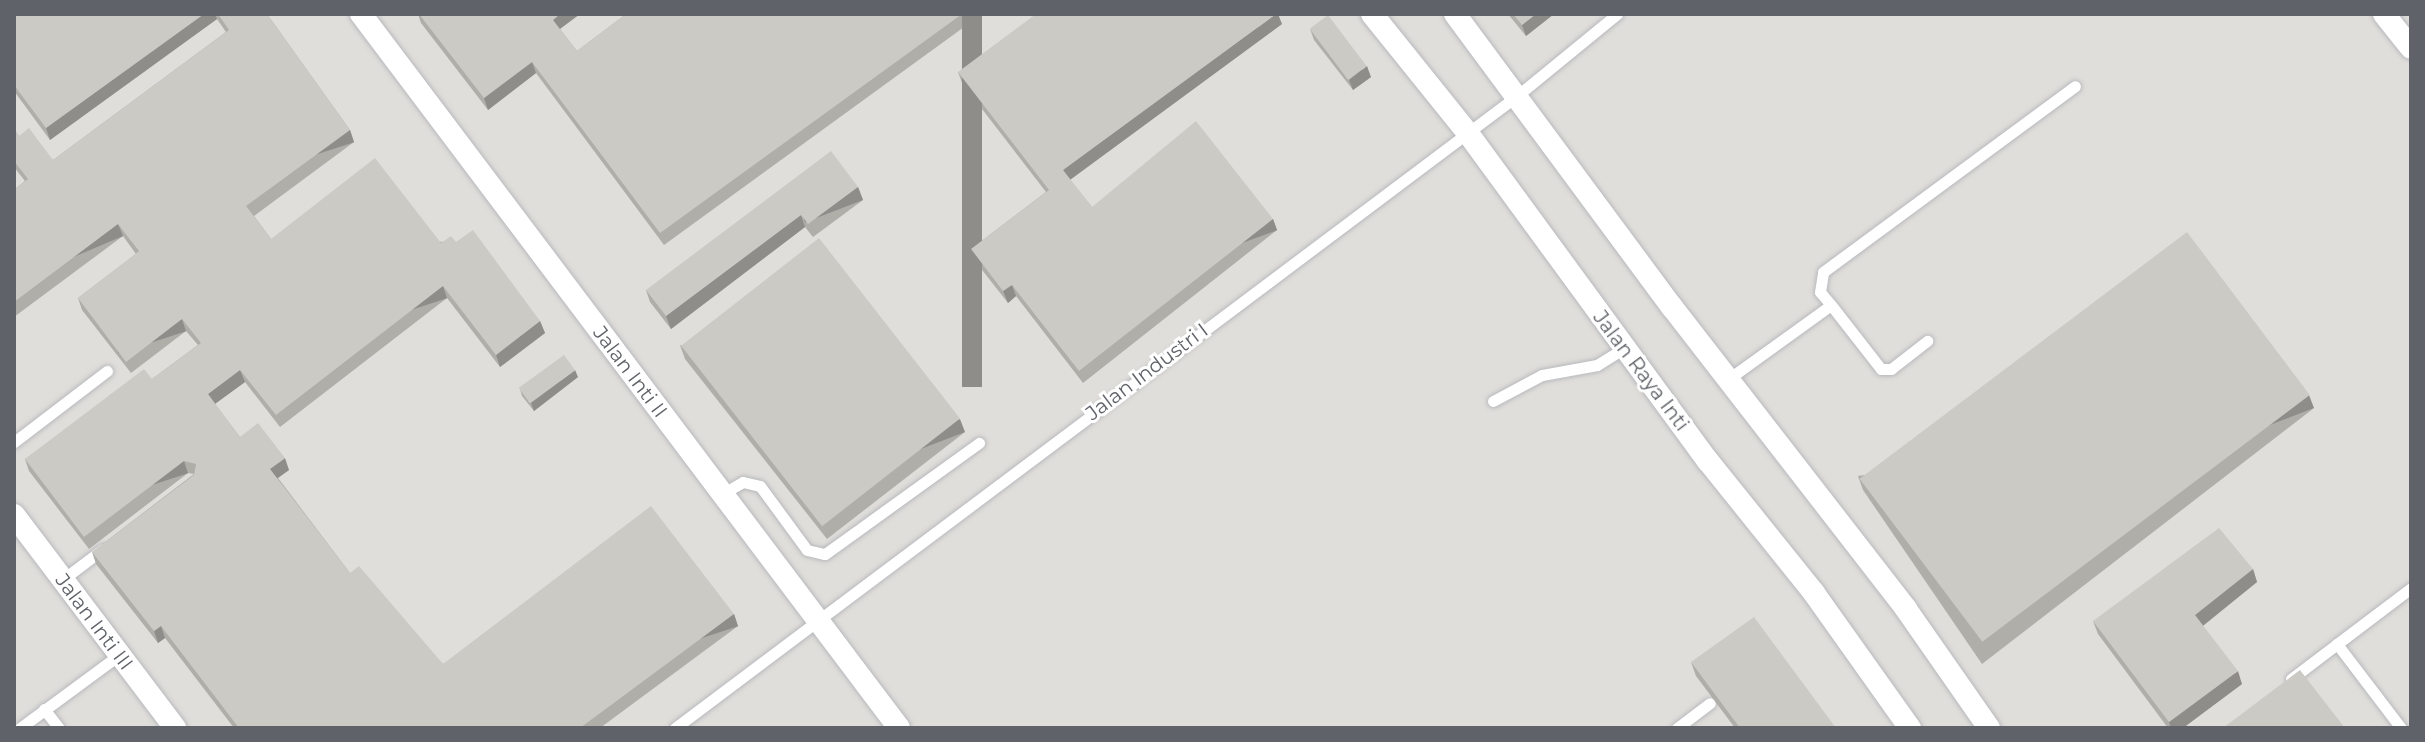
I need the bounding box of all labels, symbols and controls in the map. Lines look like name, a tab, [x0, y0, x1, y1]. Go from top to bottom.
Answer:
street label: Jalan Raya Inti	[1588, 306, 1694, 436]
street label: Jalan Industri I	[1081, 318, 1213, 426]
street label: Jalan Inti II	[588, 322, 672, 422]
street label: Jalan Inti III	[50, 569, 138, 675]

